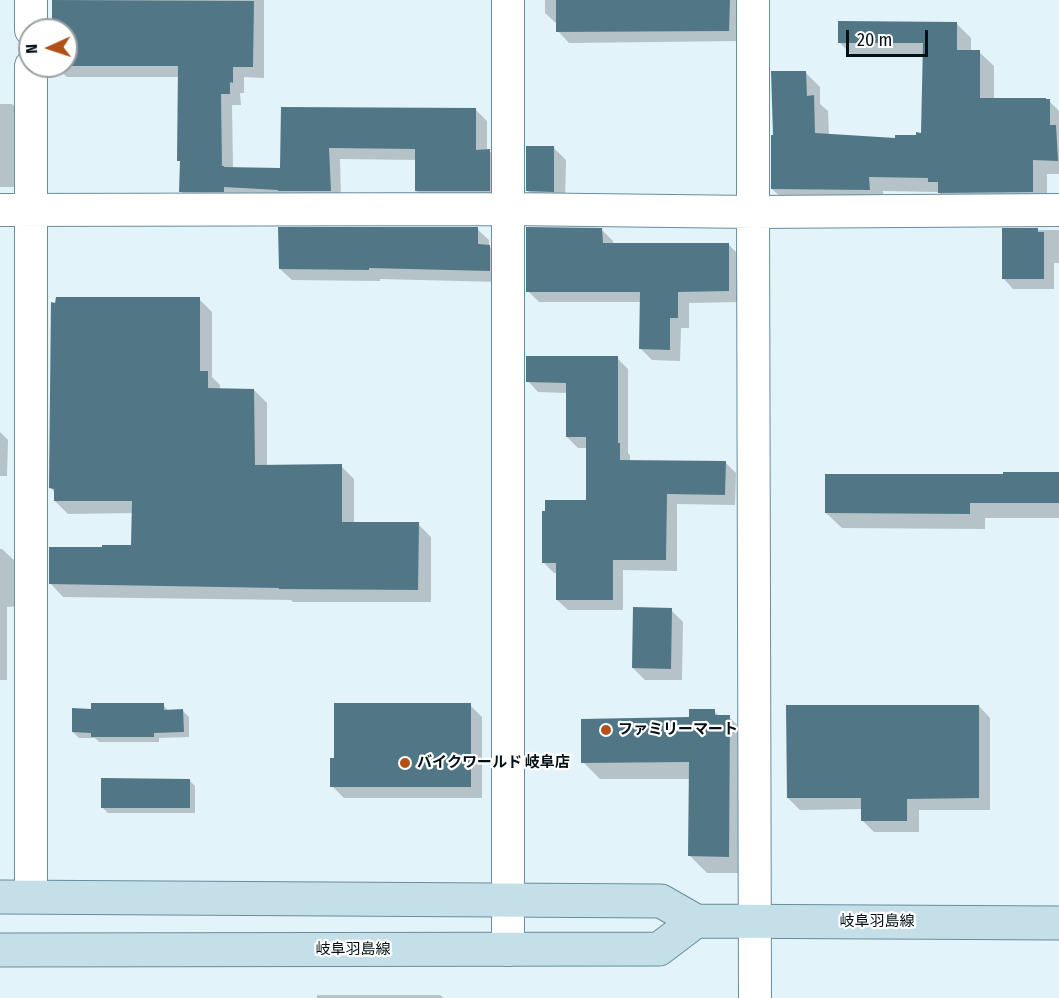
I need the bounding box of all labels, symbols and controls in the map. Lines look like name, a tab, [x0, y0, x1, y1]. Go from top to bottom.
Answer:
north arrow	[18, 18, 78, 78]
scale bar	[849, 18, 932, 56]
text: 20 m	[857, 29, 892, 51]
text: N	[22, 44, 41, 54]
place label: ファミリーマート	[618, 721, 738, 739]
marker: ファミリーマート	[599, 723, 613, 737]
place label: バイクワールド 岐阜店	[417, 754, 570, 772]
marker: バイクワールド 岐阜店	[398, 756, 412, 770]
street label: 岐阜羽島線	[840, 913, 914, 931]
street label: 岐阜羽島線	[316, 941, 390, 959]

